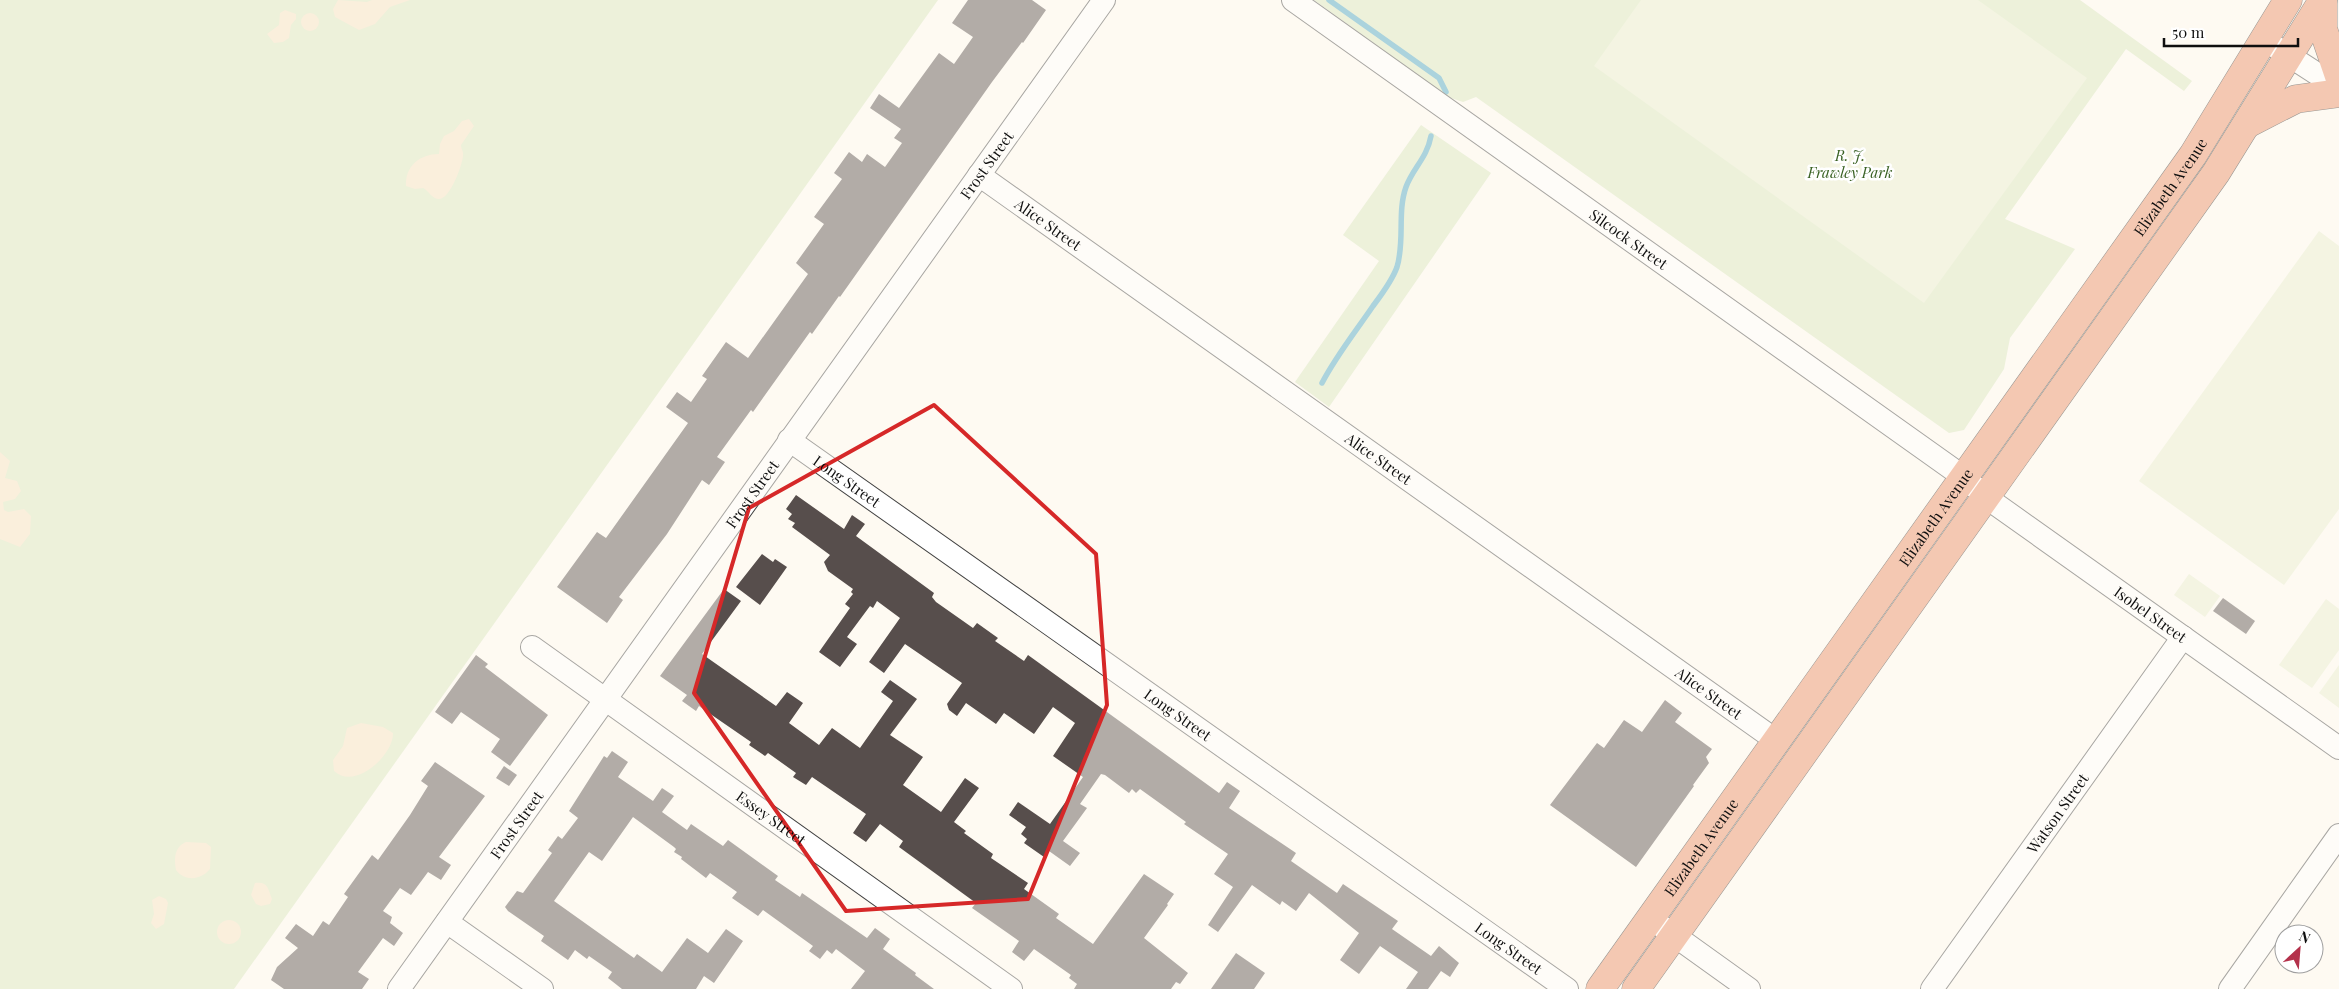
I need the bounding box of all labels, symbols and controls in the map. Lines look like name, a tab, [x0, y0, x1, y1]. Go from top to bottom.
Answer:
scale bar	[2164, 15, 2298, 47]
text: 50 m	[2172, 22, 2205, 42]
street label: Frost Street	[955, 126, 1018, 203]
street label: Elizabeth Avenue	[2129, 134, 2211, 240]
park label: R. J. Frawley Park	[1807, 145, 1893, 182]
street label: Alice Street	[1010, 193, 1086, 255]
street label: Silcock Street	[1586, 204, 1672, 274]
street label: Alice Street	[1341, 427, 1416, 489]
street label: Long Street	[809, 450, 885, 512]
street label: Frost Street	[721, 455, 783, 532]
street label: Elizabeth Avenue	[1894, 464, 1977, 570]
street label: Isobel Street	[2110, 582, 2191, 647]
street label: Alice Street	[1671, 662, 1747, 724]
street label: Long Street	[1140, 684, 1216, 745]
street label: Watson Street	[2022, 769, 2093, 858]
street label: Frost Street	[485, 786, 548, 862]
street label: Essey Street	[732, 786, 811, 850]
street label: Elizabeth Avenue	[1659, 794, 1742, 900]
street label: Long Street	[1471, 917, 1547, 979]
north arrow	[2274, 924, 2324, 974]
text: N	[2296, 926, 2314, 948]

